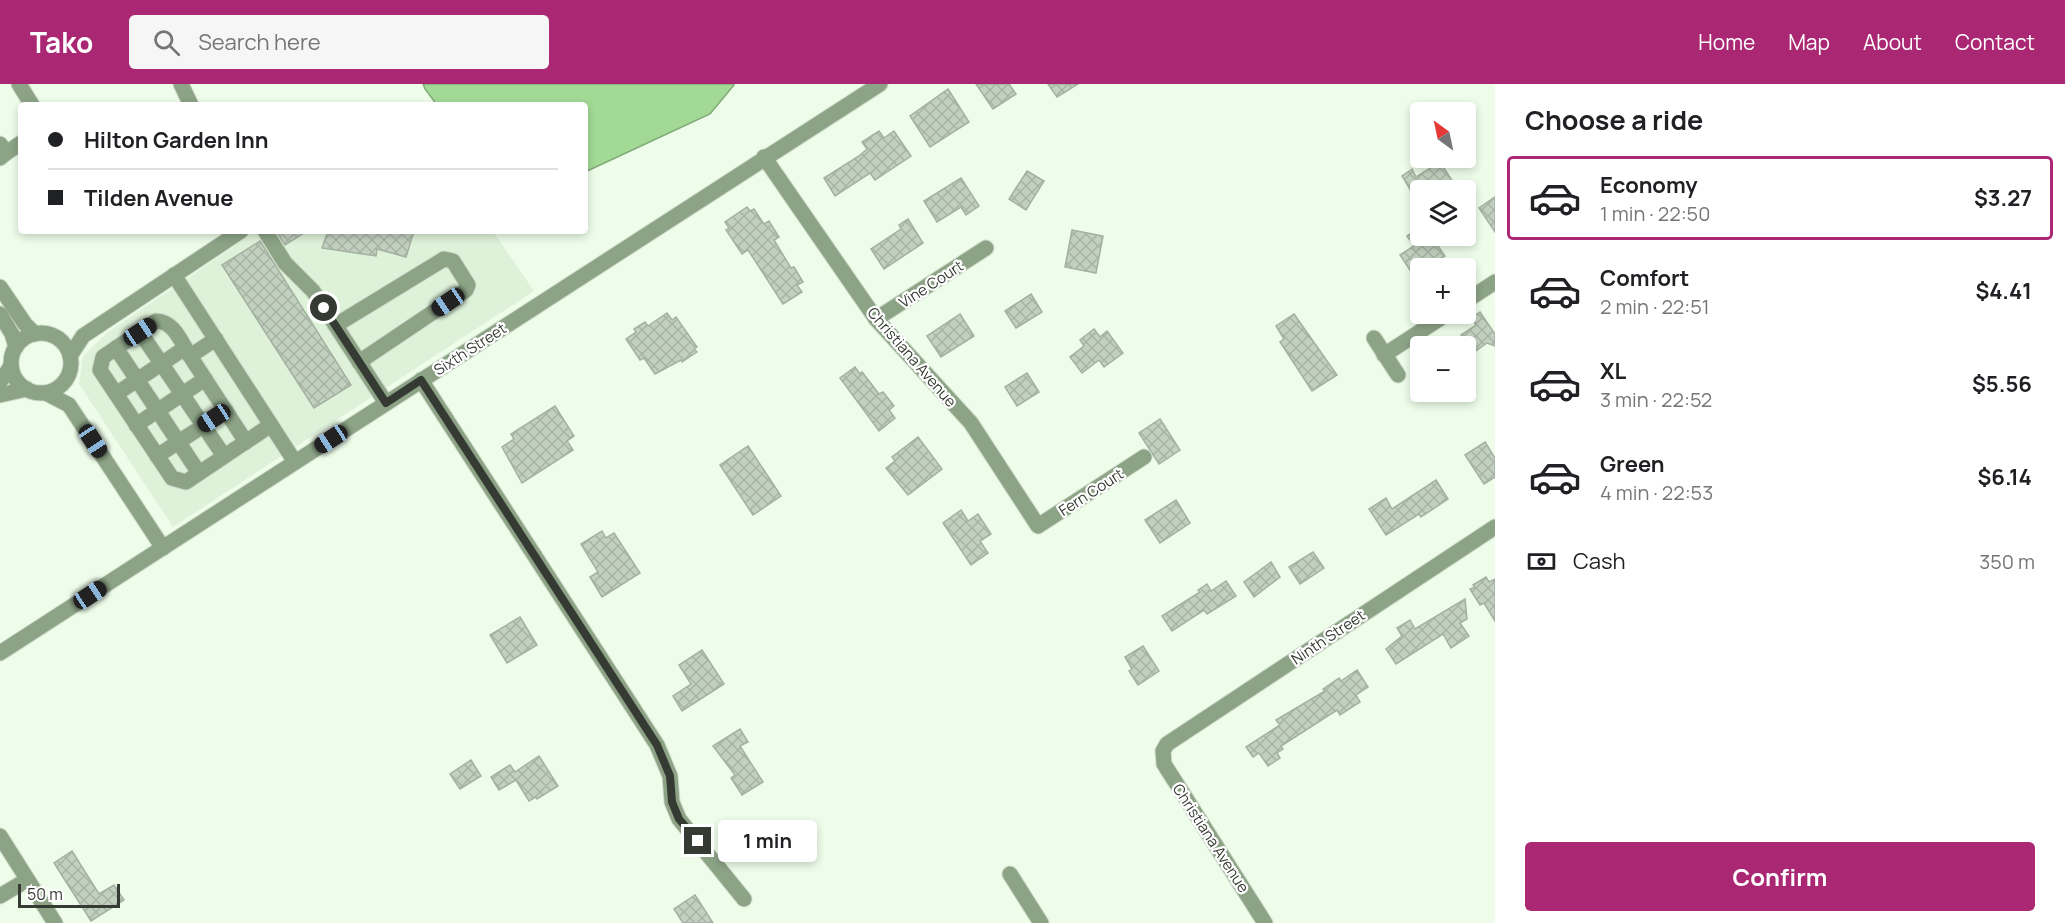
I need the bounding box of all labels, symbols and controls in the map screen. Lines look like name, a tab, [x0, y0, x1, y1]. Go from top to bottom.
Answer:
search box	[129, 15, 549, 69]
text: Tako	[30, 23, 93, 61]
icon: search	[150, 26, 183, 59]
text: Search here	[198, 27, 321, 57]
text: Home	[1698, 28, 1755, 56]
text: Map	[1788, 28, 1830, 56]
text: About	[1863, 28, 1922, 56]
text: Contact	[1955, 28, 2035, 56]
text: Choose a ride	[1525, 101, 1703, 138]
north arrow	[1410, 102, 1476, 168]
map controls	[1410, 102, 1476, 402]
text: Hilton Garden Inn	[84, 125, 269, 155]
text: Economy	[1600, 170, 1698, 200]
icon: car	[1528, 171, 1582, 225]
button: layers	[1410, 180, 1476, 246]
text: Tilden Avenue	[84, 183, 234, 213]
text: $3.27	[1974, 183, 2032, 213]
text: 1 min · 22:50	[1600, 200, 1710, 227]
street label: Vine Court	[895, 255, 967, 313]
button: +	[1410, 258, 1476, 324]
text: Comfort	[1600, 263, 1689, 293]
icon: car	[1528, 264, 1582, 318]
text: $4.41	[1976, 276, 2032, 306]
car	[428, 284, 468, 320]
text: 2 min · 22:51	[1600, 293, 1710, 320]
route start	[310, 294, 337, 321]
street label: Christiana Avenue	[863, 303, 961, 412]
car	[120, 315, 160, 349]
street label: Sixth Street	[430, 318, 510, 380]
button: −	[1410, 336, 1476, 402]
text: XL	[1600, 356, 1626, 386]
icon: car	[1528, 357, 1582, 411]
text: $5.56	[1972, 369, 2032, 399]
text: 3 min · 22:52	[1600, 386, 1712, 413]
car	[194, 401, 234, 435]
car	[76, 421, 110, 461]
car	[311, 422, 351, 456]
text: Green	[1600, 449, 1665, 479]
icon: car	[1528, 450, 1582, 504]
text: $6.14	[1977, 462, 2032, 492]
street label: Fern Court	[1055, 463, 1127, 521]
text: 4 min · 22:53	[1600, 479, 1713, 506]
icon: cash	[1525, 545, 1558, 578]
text: Cash	[1573, 546, 1626, 576]
text: 350 m	[1979, 548, 2035, 575]
car	[70, 578, 110, 612]
street label: Ninth Street	[1287, 605, 1369, 669]
street label: Christiana Avenue	[1168, 779, 1254, 897]
callout: 1 min	[719, 820, 818, 862]
route end	[684, 827, 711, 854]
text: 1 min	[743, 827, 792, 854]
button: Confirm	[1525, 842, 2035, 911]
scale bar	[18, 881, 120, 908]
text: 50 m	[27, 883, 63, 905]

